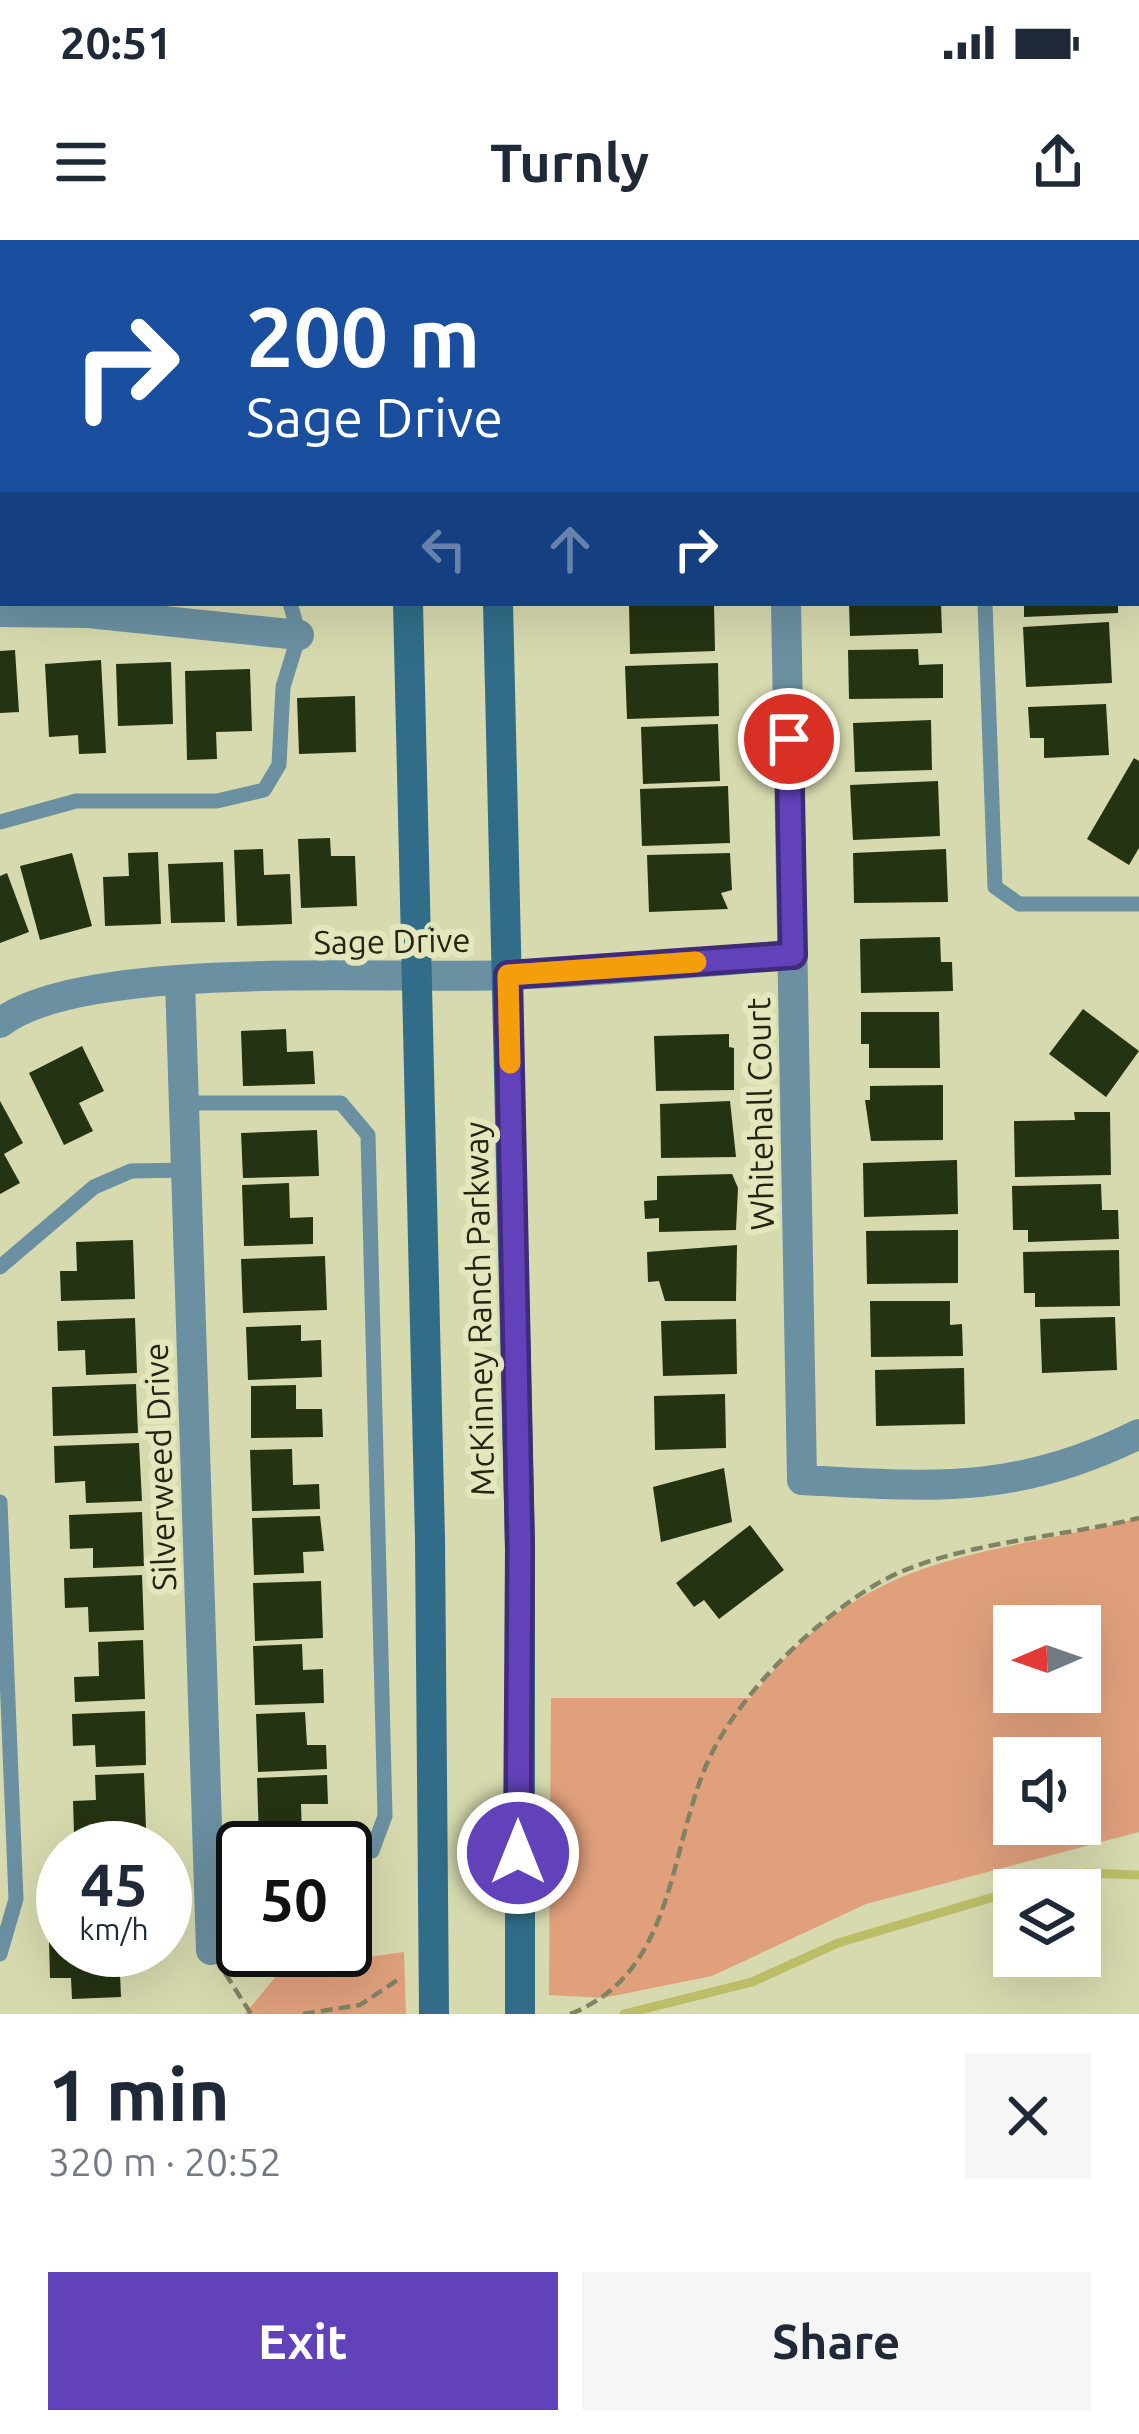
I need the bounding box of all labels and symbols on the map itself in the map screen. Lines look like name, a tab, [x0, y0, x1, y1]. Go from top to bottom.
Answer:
pin	[738, 688, 840, 790]
street label: Sage Drive	[313, 921, 471, 960]
street label: Whitehall Court	[739, 997, 780, 1231]
street label: McKinney Ranch Parkway	[457, 1122, 500, 1496]
street label: Silverweed Drive	[137, 1342, 182, 1592]
north arrow	[993, 1605, 1101, 1713]
position arrow	[455, 1790, 581, 1916]
speed limit sign: 50	[216, 1821, 372, 1977]

